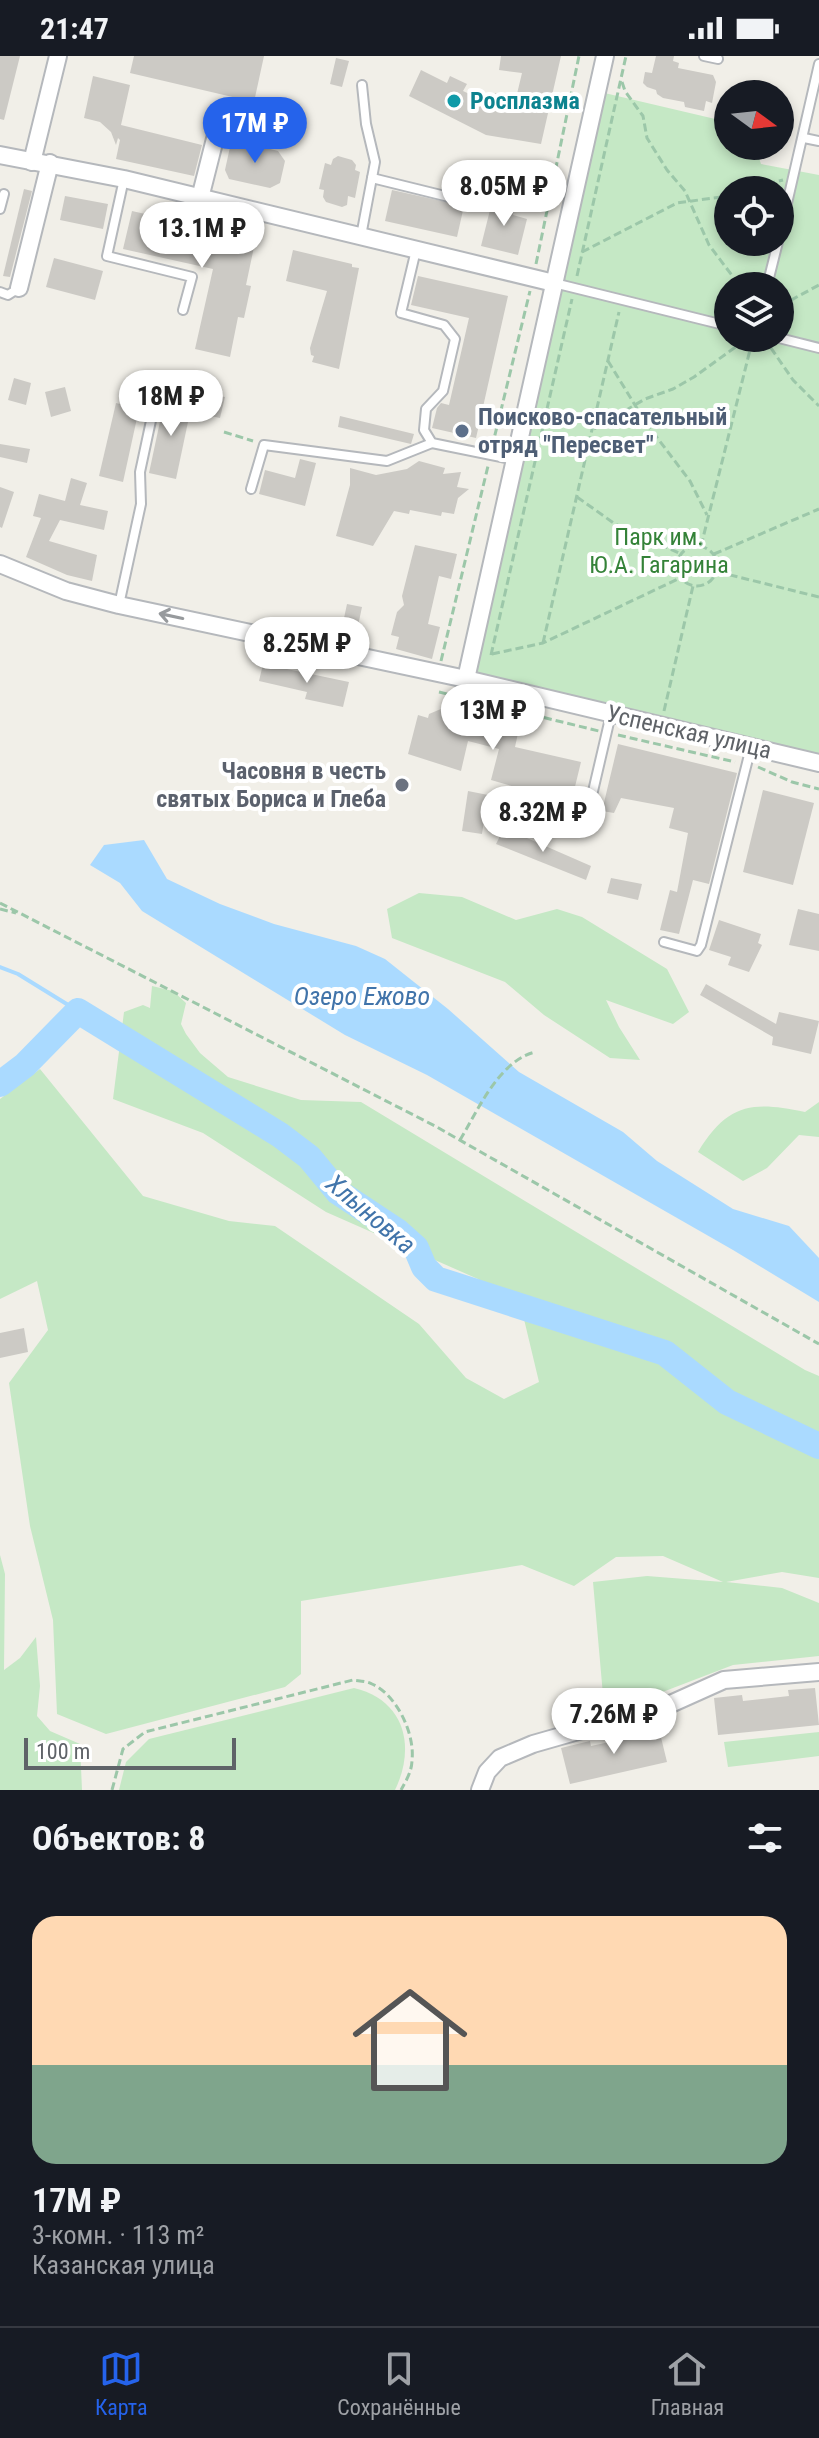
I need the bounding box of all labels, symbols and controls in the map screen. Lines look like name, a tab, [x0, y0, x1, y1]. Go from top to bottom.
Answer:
text: 21:47	[40, 11, 109, 46]
north arrow	[714, 80, 794, 160]
map controls	[714, 80, 794, 352]
place label: Росплазма	[470, 87, 580, 115]
marker: Росплазма	[445, 92, 463, 110]
pin: 17M ₽	[199, 97, 311, 165]
text: 17M ₽	[221, 108, 289, 138]
pin: 8.05M ₽	[430, 160, 578, 228]
text: 8.05M ₽	[460, 171, 548, 201]
button: locate	[714, 176, 794, 256]
pin: 13.1M ₽	[128, 202, 276, 270]
text: 13.1M ₽	[158, 213, 246, 243]
button: layers	[714, 272, 794, 352]
pin: 18M ₽	[115, 370, 227, 438]
text: 18M ₽	[137, 381, 205, 411]
place label: Поисково-спасательный отряд "Пересвет"	[478, 403, 727, 459]
marker: Поисково-спасательный отряд "Пересвет"	[453, 422, 471, 440]
park label: Парк им. Ю.А. Гагарина	[589, 523, 729, 579]
one-way arrow	[158, 608, 184, 623]
pin: 8.25M ₽	[233, 617, 381, 685]
text: 8.25M ₽	[263, 628, 351, 658]
pin: 13M ₽	[437, 684, 549, 752]
text: 13M ₽	[459, 695, 527, 725]
street label: Успенская улица	[604, 699, 774, 765]
place label: Часовня в честь святых Бориса и Глеба	[156, 757, 386, 813]
marker: Часовня в честь святых Бориса и Глеба	[393, 776, 411, 794]
pin: 8.32M ₽	[469, 786, 617, 854]
text: 8.32M ₽	[499, 797, 587, 827]
water label: Озеро Ежово	[294, 981, 430, 1011]
water label: Хлыновка	[320, 1168, 421, 1260]
pin: 7.26M ₽	[540, 1688, 688, 1756]
text: 7.26M ₽	[570, 1699, 658, 1729]
scale bar	[24, 1734, 236, 1770]
text: 100 m	[36, 1739, 90, 1764]
icon: filters	[743, 1816, 787, 1860]
text: Объектов: 8	[32, 1818, 206, 1858]
icon: home	[338, 1968, 482, 2112]
text: 17M ₽	[32, 2180, 121, 2220]
text: 3-комн. · 113 m²	[32, 2220, 204, 2250]
text: Казанская улица	[32, 2250, 215, 2280]
tab: Карта	[95, 2347, 148, 2420]
tab: Сохранённые	[337, 2347, 461, 2420]
tab: Главная	[651, 2347, 724, 2420]

